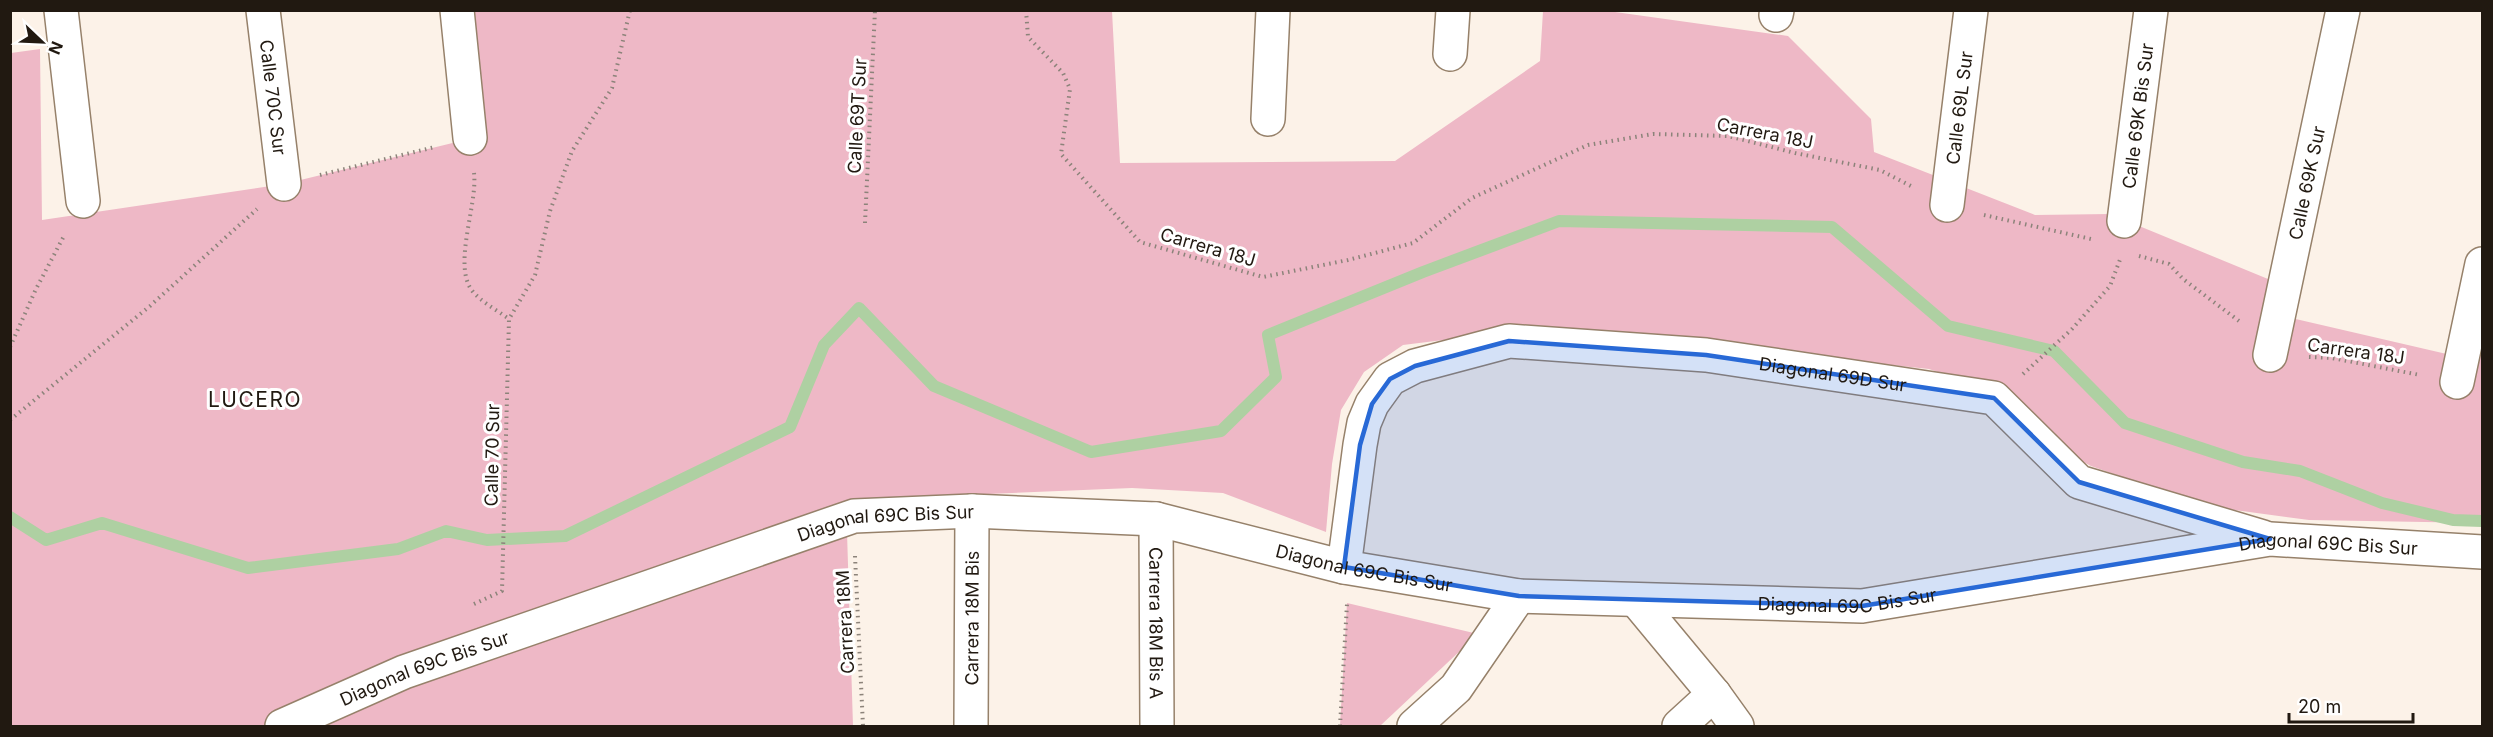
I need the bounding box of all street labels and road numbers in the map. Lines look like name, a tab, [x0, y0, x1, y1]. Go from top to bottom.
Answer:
street label: Calle 70C Sur	[256, 39, 291, 156]
street label: Calle 69K Bis Sur	[2118, 42, 2157, 190]
street label: Calle 69L Sur	[1942, 50, 1976, 166]
street label: Calle 69T Sur	[843, 58, 871, 174]
street label: Carrera 18J	[1715, 113, 1815, 153]
street label: Calle 69K Sur	[2284, 124, 2329, 242]
street label: Carrera 18J	[1158, 223, 1258, 271]
street label: Carrera 18J	[2306, 334, 2406, 368]
street label: Diagonal 69D Sur	[1758, 353, 1908, 395]
street label: Calle 70 Sur	[481, 403, 503, 507]
street label: Diagonal 69C Bis Sur	[794, 500, 975, 545]
street label: Diagonal 69C Bis Sur	[2237, 528, 2418, 559]
street label: Diagonal 69C Bis Sur	[1274, 540, 1454, 595]
street label: Carrera 18M Bis A	[1146, 547, 1167, 699]
street label: Carrera 18M Bis	[961, 551, 982, 685]
street label: Carrera 18M	[832, 570, 858, 674]
street label: Diagonal 69C Bis Sur	[1757, 583, 1938, 617]
street label: Diagonal 69C Bis Sur	[336, 626, 512, 710]

